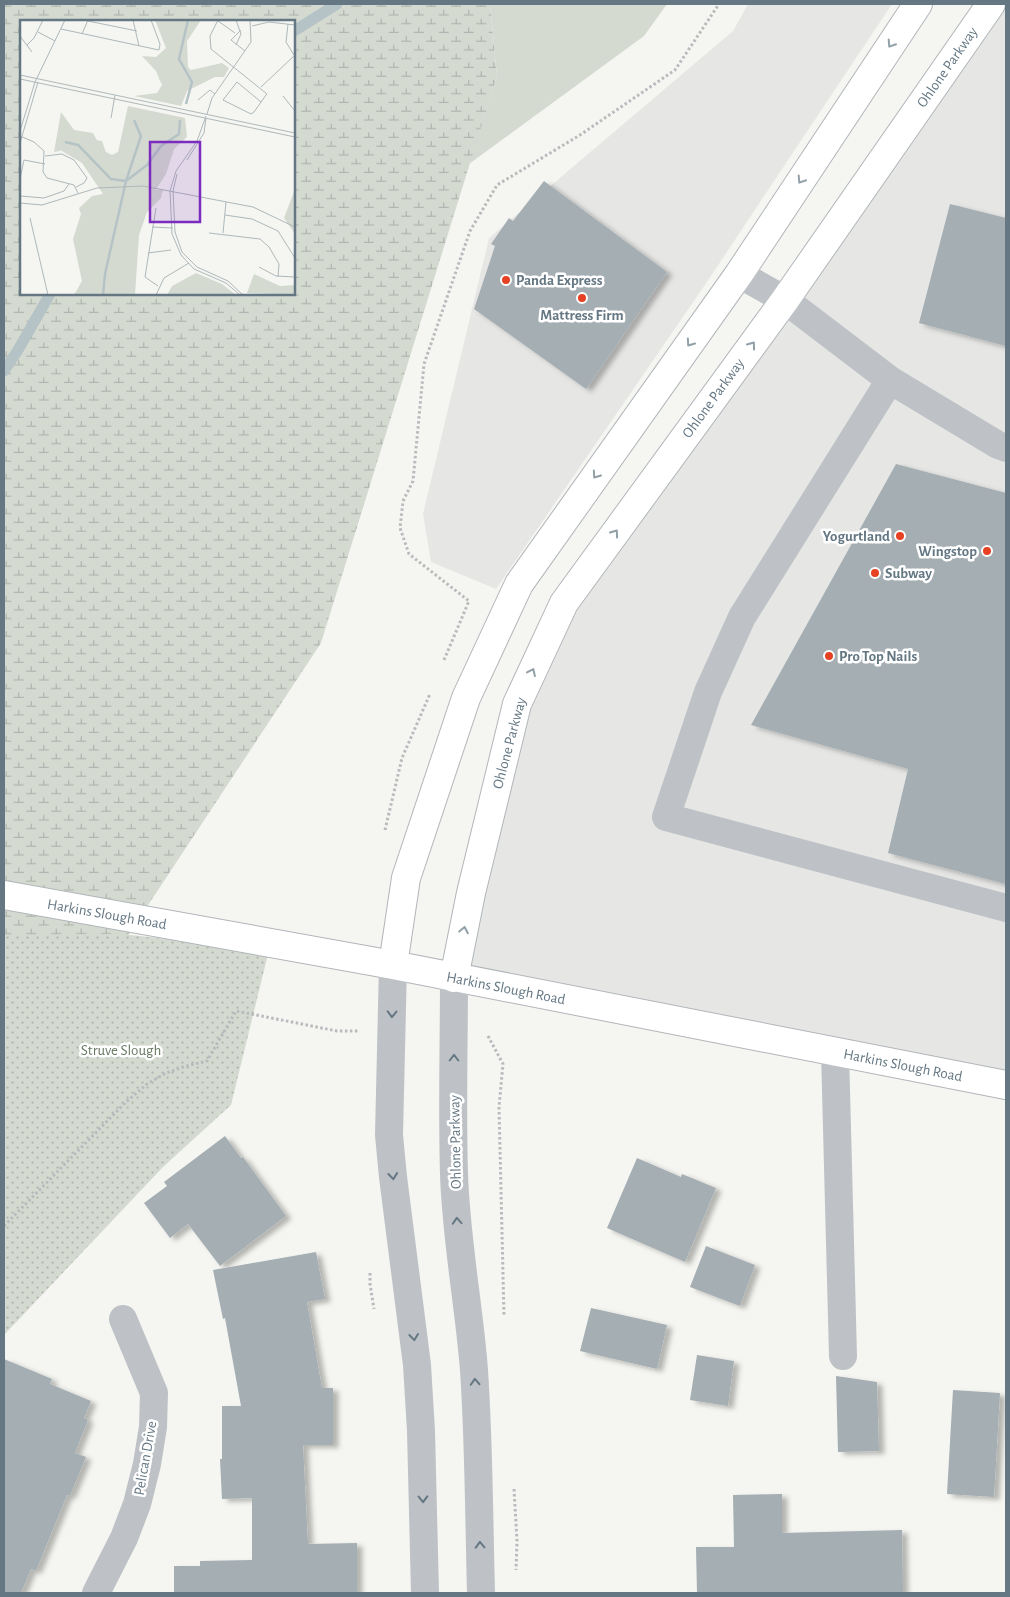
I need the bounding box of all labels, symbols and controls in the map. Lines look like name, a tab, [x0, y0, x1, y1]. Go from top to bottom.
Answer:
inset map	[20, 20, 295, 295]
street label: Ohlone Parkway	[914, 24, 981, 110]
one-way arrow	[888, 39, 897, 48]
one-way arrow	[798, 175, 808, 184]
place label: Panda Express	[516, 273, 603, 288]
marker: Panda Express	[500, 274, 512, 286]
marker: Mattress Firm	[576, 292, 588, 304]
place label: Mattress Firm	[540, 308, 624, 323]
one-way arrow	[687, 337, 696, 347]
one-way arrow	[746, 341, 755, 351]
street label: Ohlone Parkway	[680, 355, 748, 441]
one-way arrow	[593, 470, 602, 479]
one-way arrow	[609, 529, 618, 539]
place label: Yogurtland	[823, 529, 890, 544]
marker: Yogurtland	[894, 530, 906, 542]
place label: Wingstop	[918, 544, 977, 559]
marker: Wingstop	[981, 545, 993, 557]
place label: Subway	[885, 566, 932, 581]
marker: Subway	[869, 567, 881, 579]
place label: Pro Top Nails	[839, 649, 917, 664]
marker: Pro Top Nails	[823, 650, 835, 662]
one-way arrow	[526, 668, 536, 677]
street label: Ohlone Parkway	[490, 695, 529, 791]
street label: Harkins Slough Road	[46, 897, 168, 932]
one-way arrow	[458, 925, 469, 934]
street label: Harkins Slough Road	[445, 970, 567, 1007]
one-way arrow	[387, 1010, 397, 1018]
park label: Struve Slough	[81, 1043, 161, 1058]
street label: Harkins Slough Road	[842, 1047, 964, 1084]
one-way arrow	[449, 1054, 459, 1062]
street label: Ohlone Parkway	[447, 1094, 464, 1189]
one-way arrow	[387, 1172, 398, 1180]
one-way arrow	[452, 1216, 463, 1224]
one-way arrow	[408, 1333, 419, 1341]
one-way arrow	[469, 1378, 480, 1386]
street label: Pelican Drive	[132, 1420, 159, 1496]
one-way arrow	[418, 1496, 428, 1503]
one-way arrow	[475, 1540, 485, 1548]

